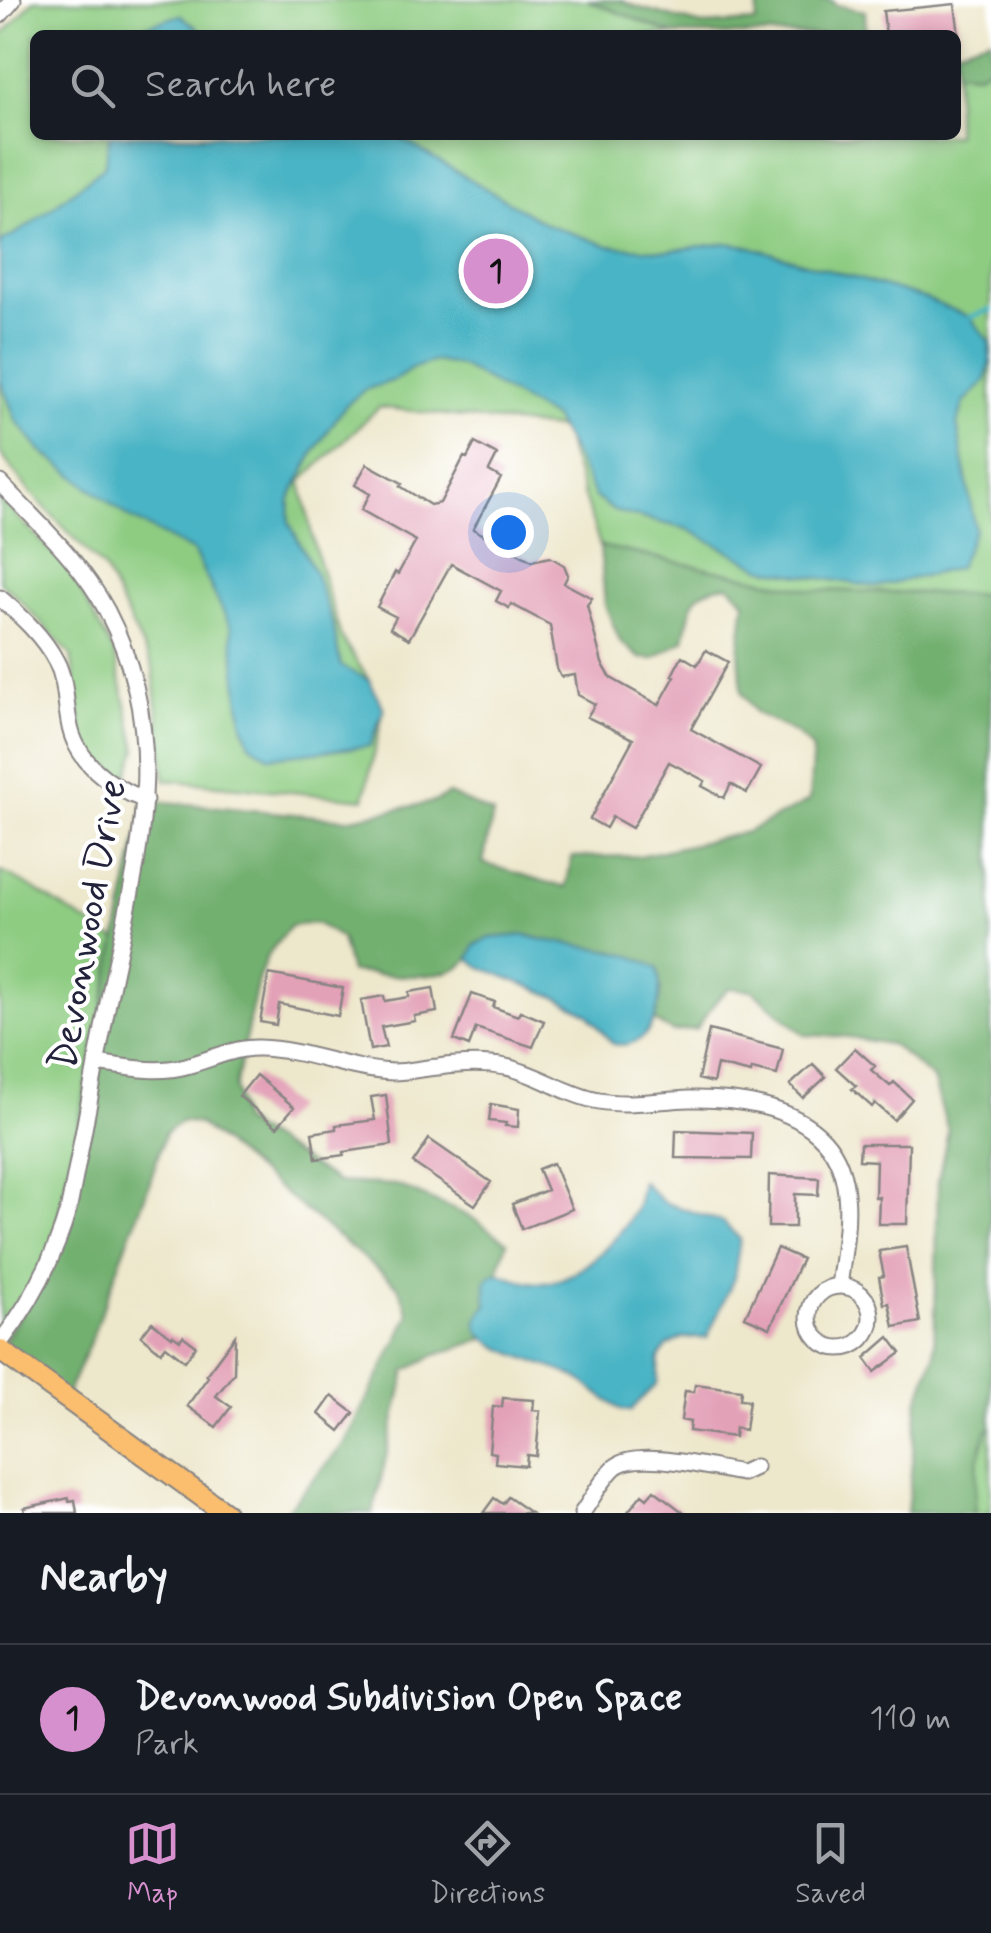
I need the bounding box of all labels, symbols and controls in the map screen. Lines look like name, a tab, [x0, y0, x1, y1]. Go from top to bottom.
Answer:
search box	[30, 30, 961, 140]
icon: search	[65, 58, 120, 113]
text: Search here	[145, 61, 336, 110]
pin: 1	[464, 234, 528, 308]
your location	[483, 507, 534, 558]
street label: Devonwood Drive	[38, 775, 140, 1074]
text: Nearby	[40, 1551, 168, 1606]
text: Devonwood Subdivision Open Space	[135, 1674, 682, 1723]
text: 1	[65, 1698, 80, 1740]
text: 110 m	[870, 1698, 951, 1740]
text: Park	[135, 1723, 199, 1765]
tab: Map	[125, 1816, 180, 1913]
tab: Directions	[430, 1816, 545, 1913]
tab: Saved	[795, 1816, 866, 1913]

